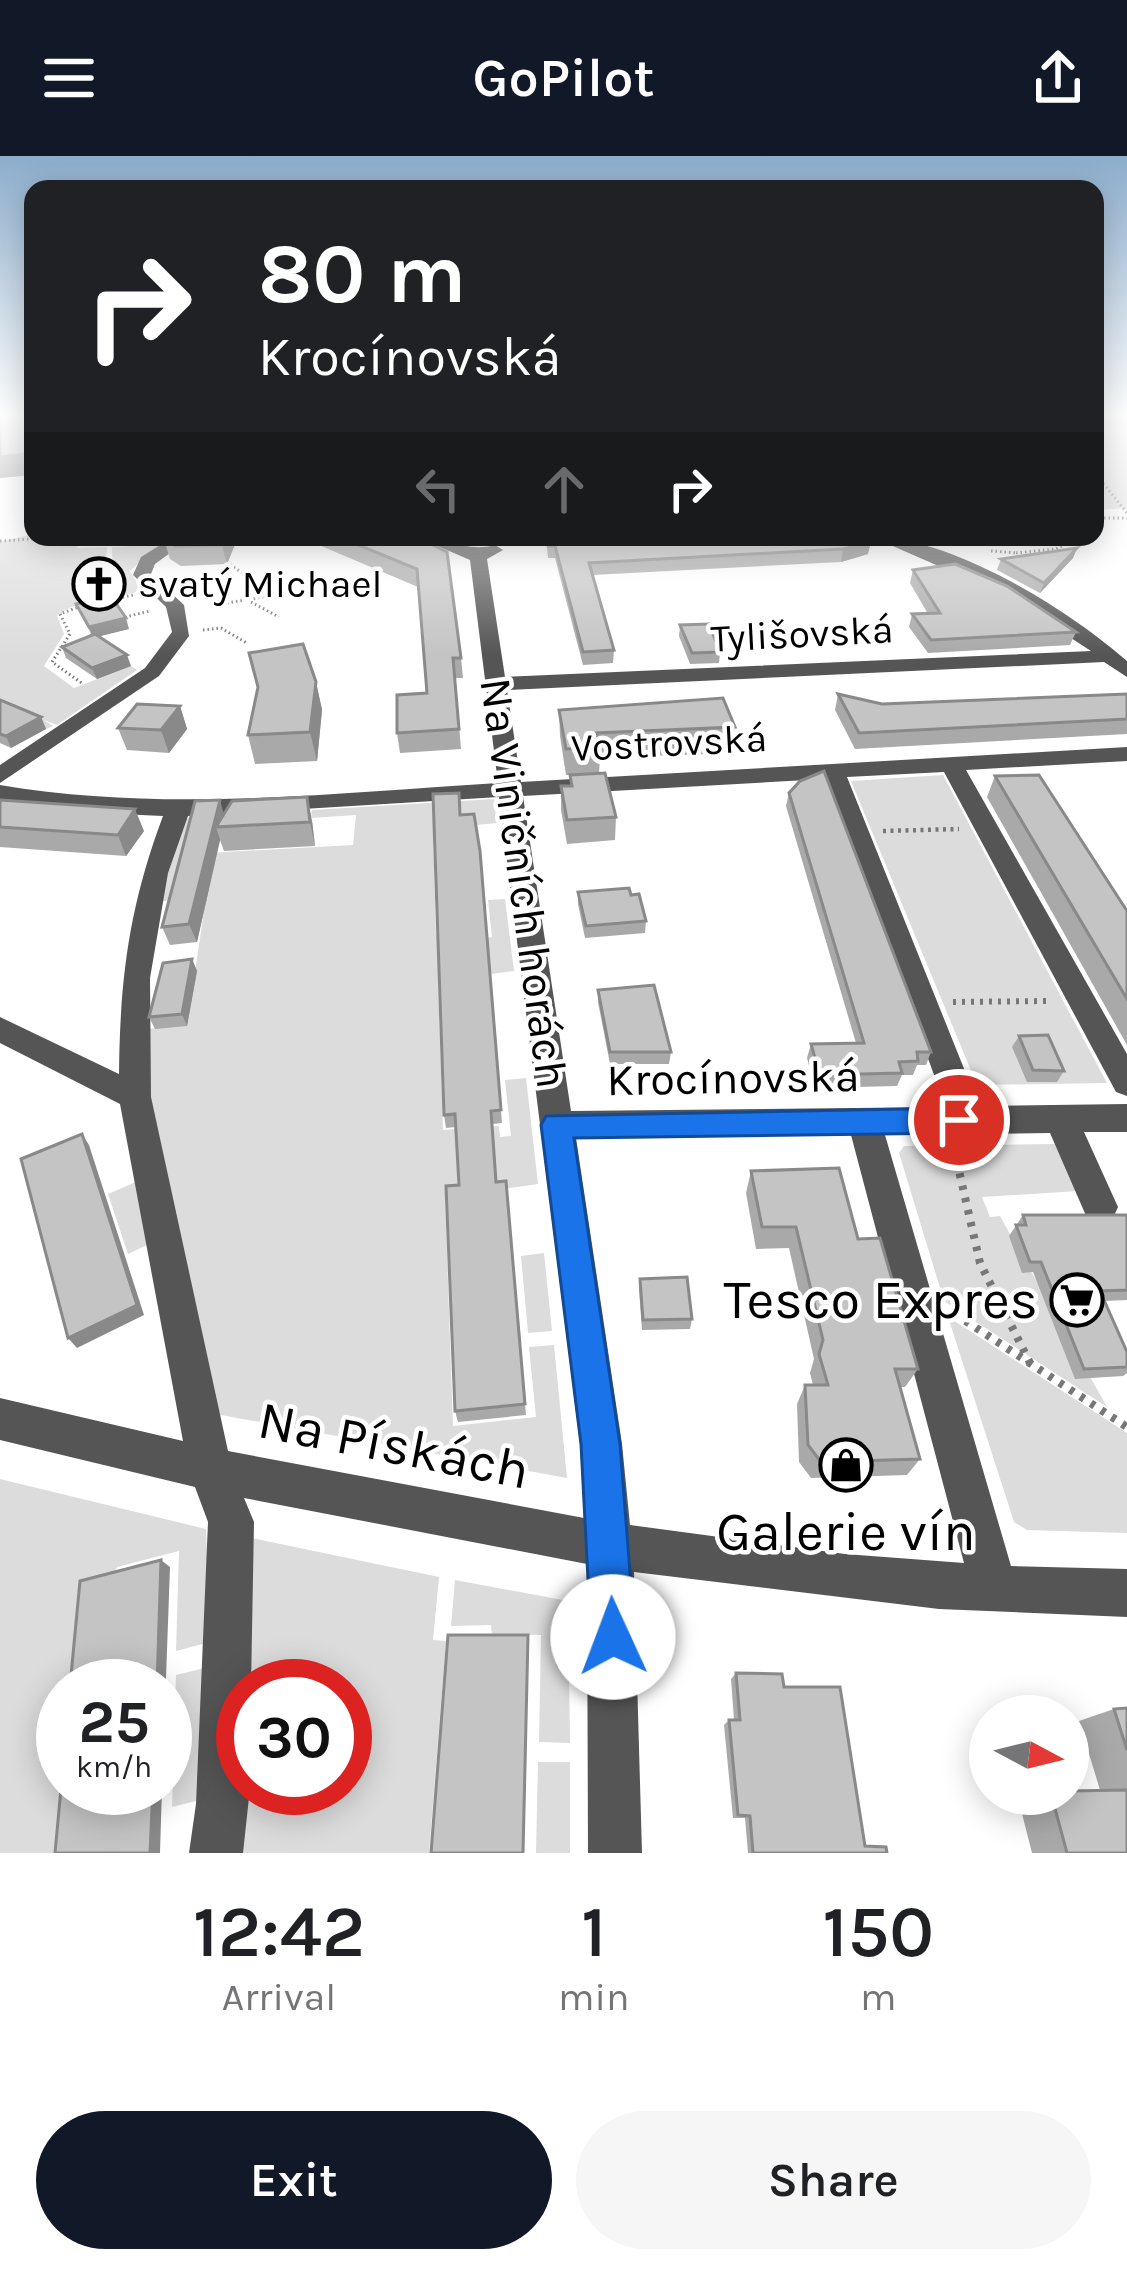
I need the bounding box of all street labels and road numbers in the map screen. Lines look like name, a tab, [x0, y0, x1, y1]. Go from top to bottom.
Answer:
street label: Tylišovská	[710, 606, 894, 662]
street label: Na Viničních horách	[469, 675, 579, 1091]
street label: Vostrovská	[570, 715, 768, 771]
street label: Krocínovská	[606, 1050, 860, 1106]
street label: Na Pískách	[253, 1387, 535, 1503]

